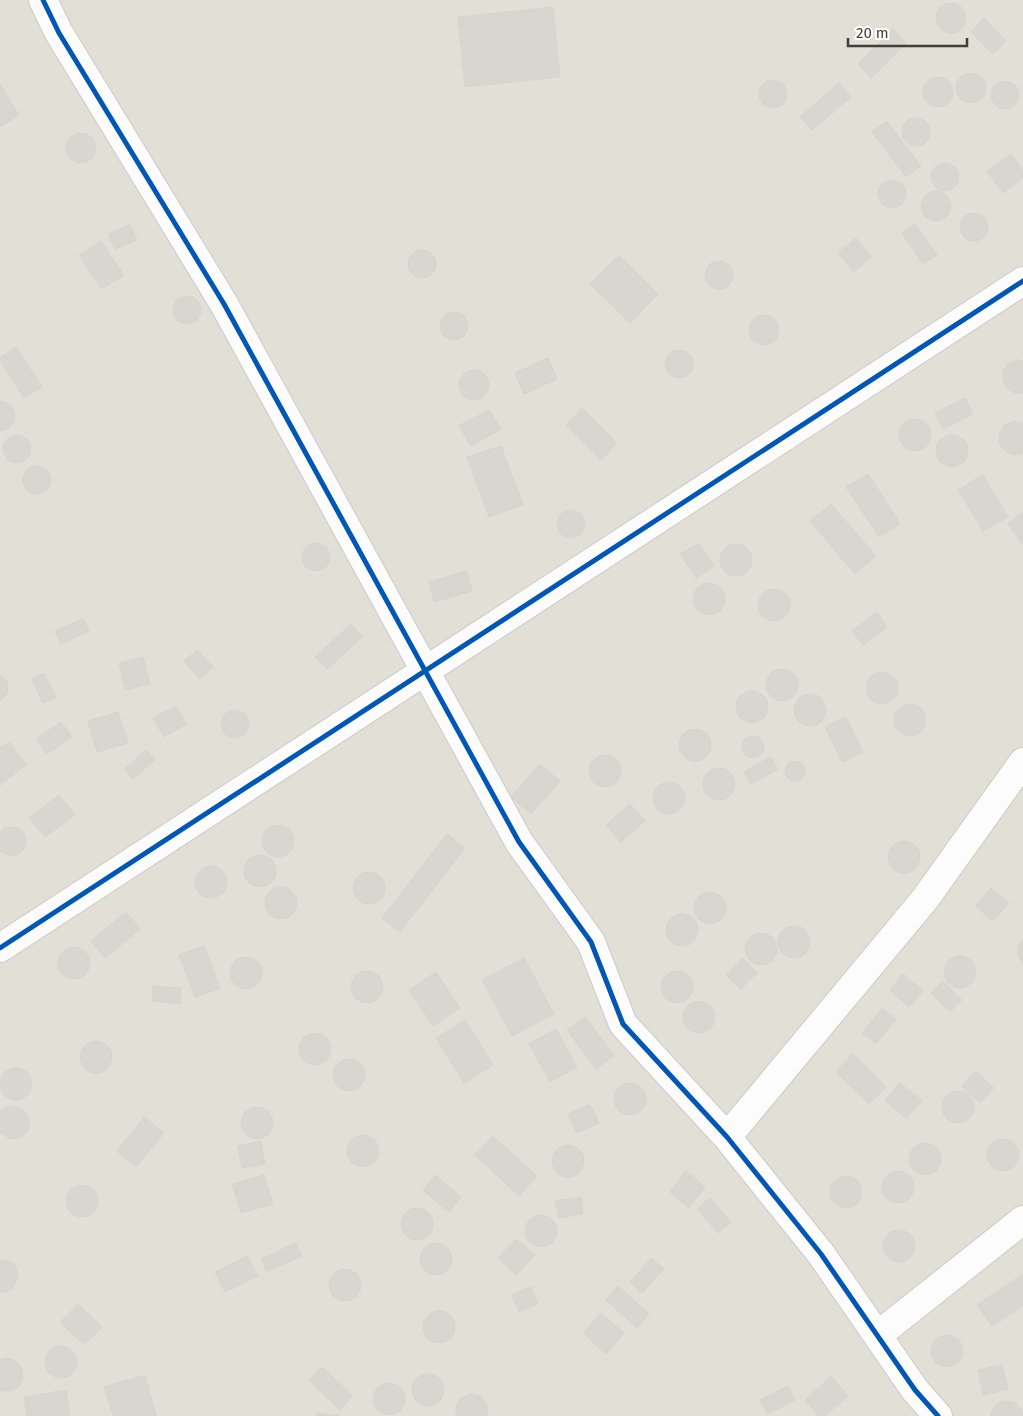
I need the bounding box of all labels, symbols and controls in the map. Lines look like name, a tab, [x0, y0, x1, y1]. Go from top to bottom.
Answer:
scale bar	[848, 15, 967, 47]
text: 20 m	[856, 24, 889, 42]

